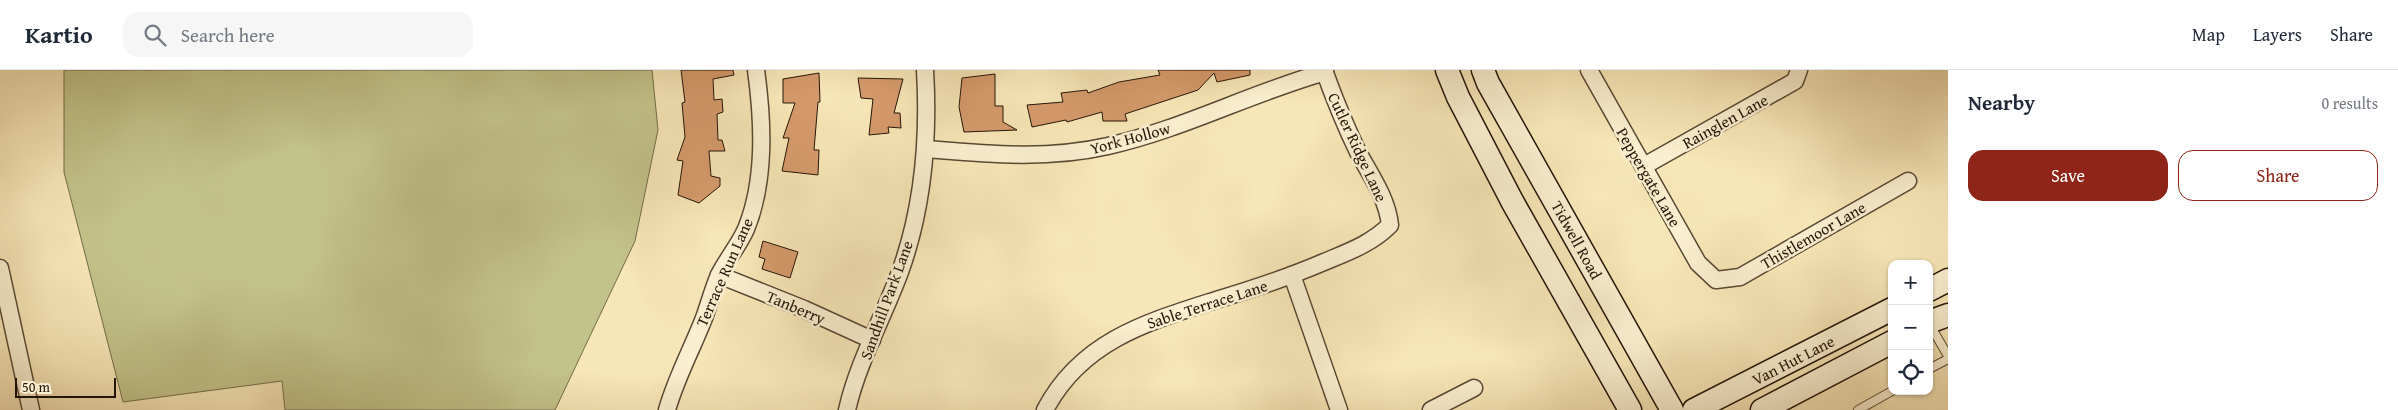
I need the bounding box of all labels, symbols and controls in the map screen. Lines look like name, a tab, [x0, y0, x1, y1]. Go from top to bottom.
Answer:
search box	[123, 12, 473, 57]
text: Kartio	[25, 17, 93, 52]
icon: search	[141, 21, 169, 49]
text: Search here	[181, 21, 275, 49]
text: Map	[2192, 21, 2225, 48]
text: Layers	[2253, 21, 2302, 48]
text: Share	[2330, 21, 2373, 48]
text: Nearby	[1968, 87, 2035, 118]
street label: Cutler Ridge Lane	[1322, 88, 1394, 206]
street label: Rainglen Lane	[1678, 88, 1772, 154]
text: 0 results	[2321, 91, 2378, 115]
street label: York Hollow	[1087, 116, 1173, 160]
street label: Peppergate Lane	[1611, 123, 1687, 231]
button: Save	[1968, 150, 2168, 201]
button: Share	[2178, 150, 2378, 201]
street label: Thistlemoor Lane	[1756, 195, 1870, 275]
street label: Tidwell Road	[1546, 196, 1609, 284]
street label: Terrace Run Lane	[689, 214, 759, 330]
street label: Sandhill Park Lane	[853, 237, 919, 363]
map controls	[1888, 260, 1933, 395]
button: +	[1888, 260, 1933, 305]
street label: Sable Terrace Lane	[1144, 273, 1270, 335]
street label: Tanberry	[763, 284, 829, 330]
button: −	[1888, 305, 1933, 350]
street label: Van Hut Lane	[1747, 329, 1839, 391]
button: locate	[1888, 350, 1933, 395]
scale bar	[15, 375, 116, 398]
text: 50 m	[22, 377, 50, 397]

